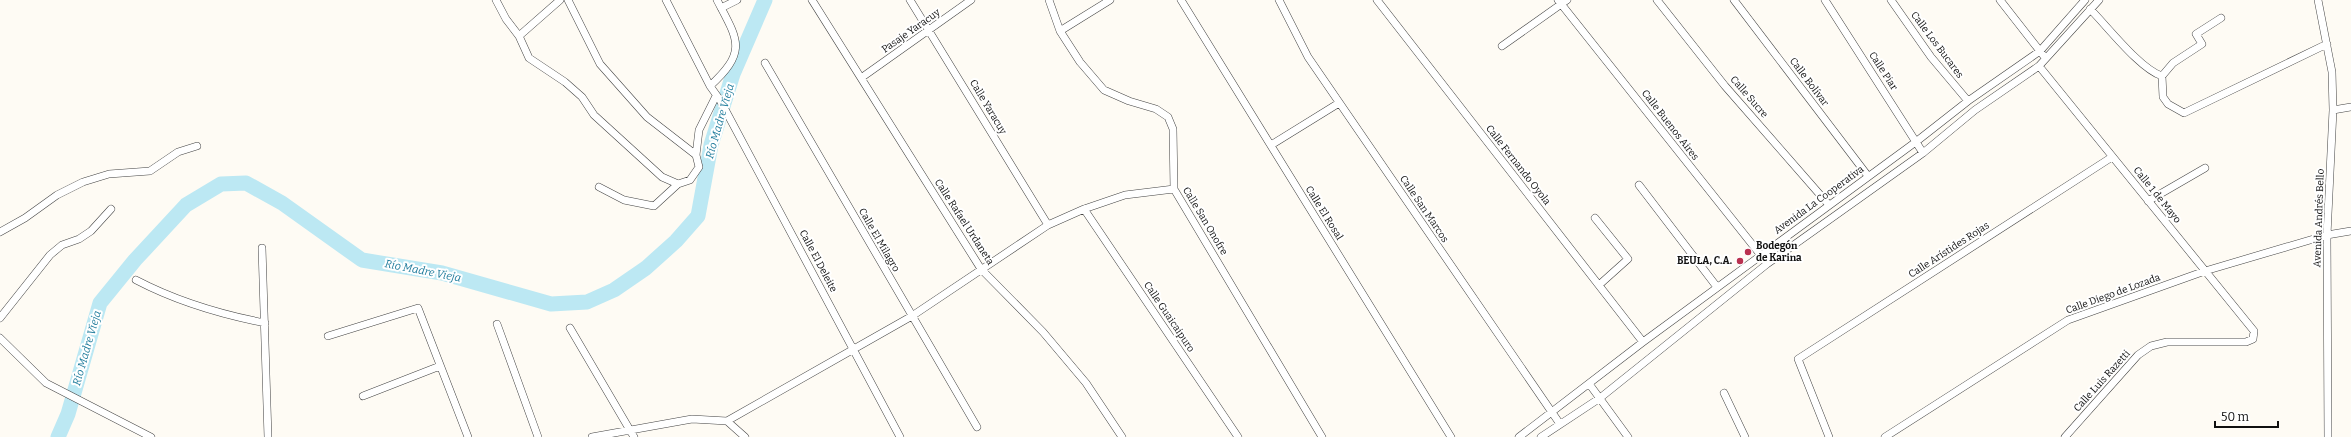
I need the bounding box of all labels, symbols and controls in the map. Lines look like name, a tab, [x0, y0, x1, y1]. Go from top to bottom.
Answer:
street label: Pasaje Yaracuy	[880, 6, 943, 56]
street label: Calle Los Bucares	[1908, 9, 1966, 81]
street label: Calle Piar	[1866, 49, 1900, 93]
street label: Calle Bolívar	[1787, 55, 1832, 109]
street label: Calle Sucre	[1728, 74, 1770, 120]
street label: Calle Yaracuy	[967, 77, 1009, 137]
water label: Río Madre Vieja	[703, 82, 737, 160]
street label: Calle Buenos Aires	[1639, 87, 1701, 163]
street label: Calle Fernando Oyola	[1483, 123, 1553, 208]
street label: Avenida La Cooperativa	[1772, 163, 1867, 237]
street label: Calle 1 de Mayo	[2131, 164, 2184, 226]
street label: Avenida Andrés Bello	[2311, 168, 2327, 267]
street label: Calle San Marcos	[1397, 173, 1451, 245]
street label: Calle Rafael Urdaneta	[932, 177, 996, 268]
street label: Calle El Rosal	[1303, 184, 1345, 242]
street label: Calle San Onofre	[1180, 185, 1230, 257]
street label: Calle El Milagro	[856, 206, 902, 274]
street label: Calle Arístides Rojas	[1906, 218, 1992, 281]
street label: Calle El Deleite	[797, 228, 839, 294]
place label: Bodegón de Karina	[1756, 239, 1802, 264]
marker: Bodegón de Karina	[1743, 247, 1753, 257]
place label: BEULA, C.A.	[1677, 255, 1732, 267]
marker: BEULA, C.A.	[1735, 256, 1745, 266]
water label: Río Madre Vieja	[384, 257, 462, 285]
street label: Calle Diego de Lozada	[2064, 271, 2162, 317]
street label: Calle Guaicaipuro	[1141, 280, 1197, 355]
water label: Río Madre Vieja	[70, 309, 104, 387]
street label: Calle Luis Razetti	[2071, 348, 2133, 414]
scale bar	[2215, 403, 2278, 429]
text: 50 m	[2221, 410, 2250, 424]

